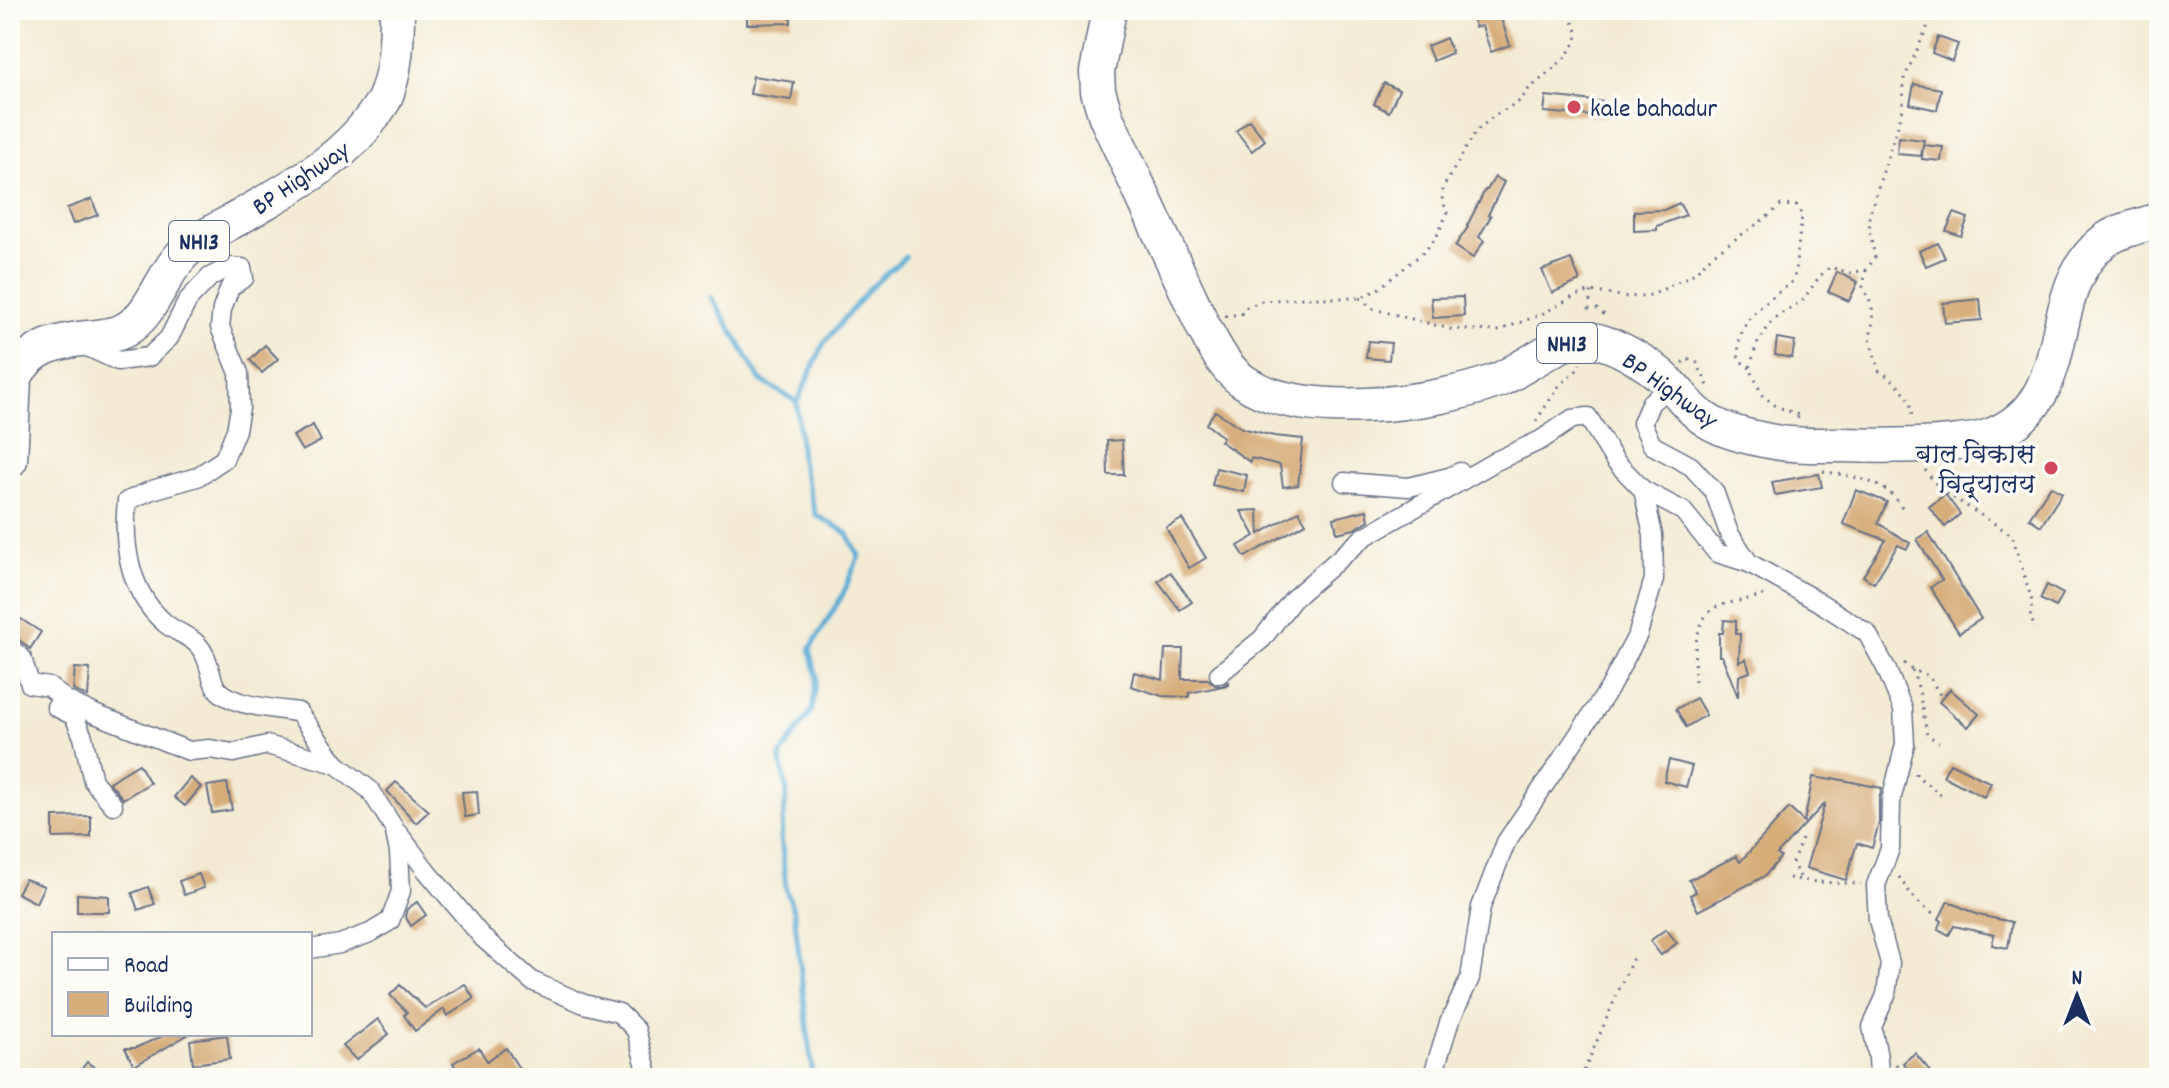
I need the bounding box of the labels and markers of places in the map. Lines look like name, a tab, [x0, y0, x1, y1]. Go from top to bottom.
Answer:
place label: kale bahadur	[1590, 92, 1717, 129]
marker: kale bahadur	[1565, 98, 1583, 116]
place label: बाल विकास विद्यालय	[1915, 438, 2036, 505]
marker: बाल विकास विद्यालय	[2042, 459, 2060, 477]

